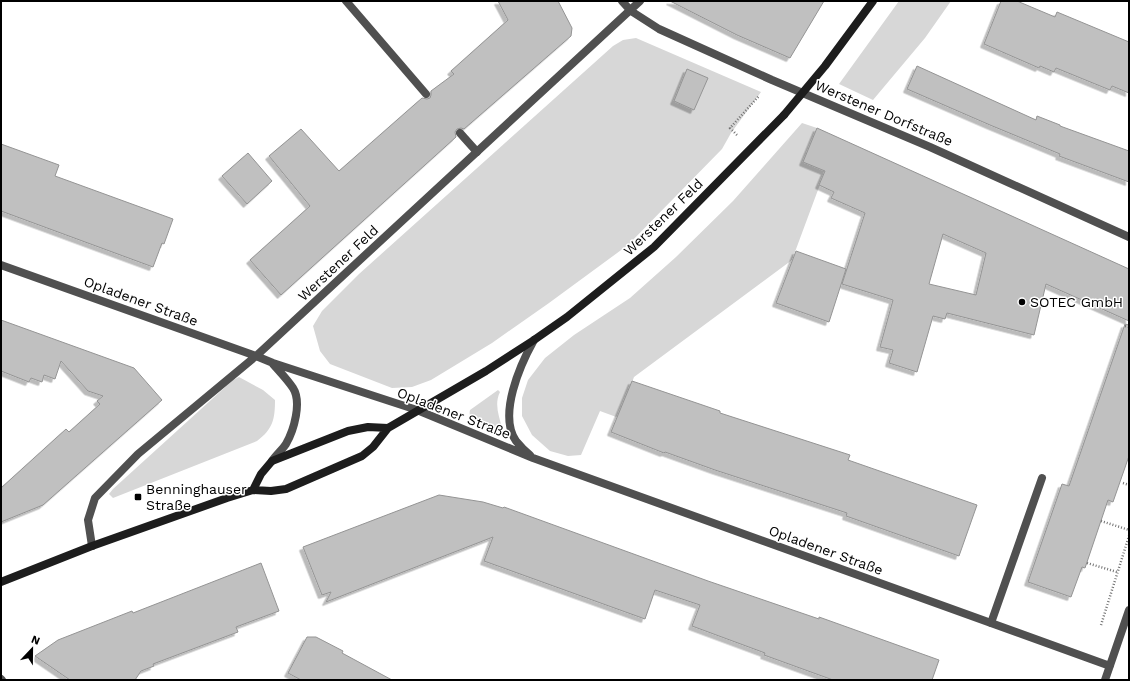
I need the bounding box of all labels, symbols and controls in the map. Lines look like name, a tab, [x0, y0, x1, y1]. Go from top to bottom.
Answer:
street label: Werstener Dorfstraße	[813, 77, 955, 149]
street label: Werstener Feld	[620, 175, 706, 259]
street label: Werstener Feld	[295, 222, 381, 304]
street label: Opladener Straße	[82, 273, 200, 329]
place label: SOTEC GmbH	[1030, 294, 1123, 310]
marker: SOTEC GmbH	[1017, 297, 1027, 307]
street label: Opladener Straße	[395, 384, 513, 442]
place label: Benninghauser Straße	[146, 481, 247, 513]
marker: Benninghauser Straße	[133, 492, 143, 502]
street label: Opladener Straße	[767, 522, 885, 578]
north arrow	[12, 629, 52, 669]
text: N	[29, 633, 42, 648]

